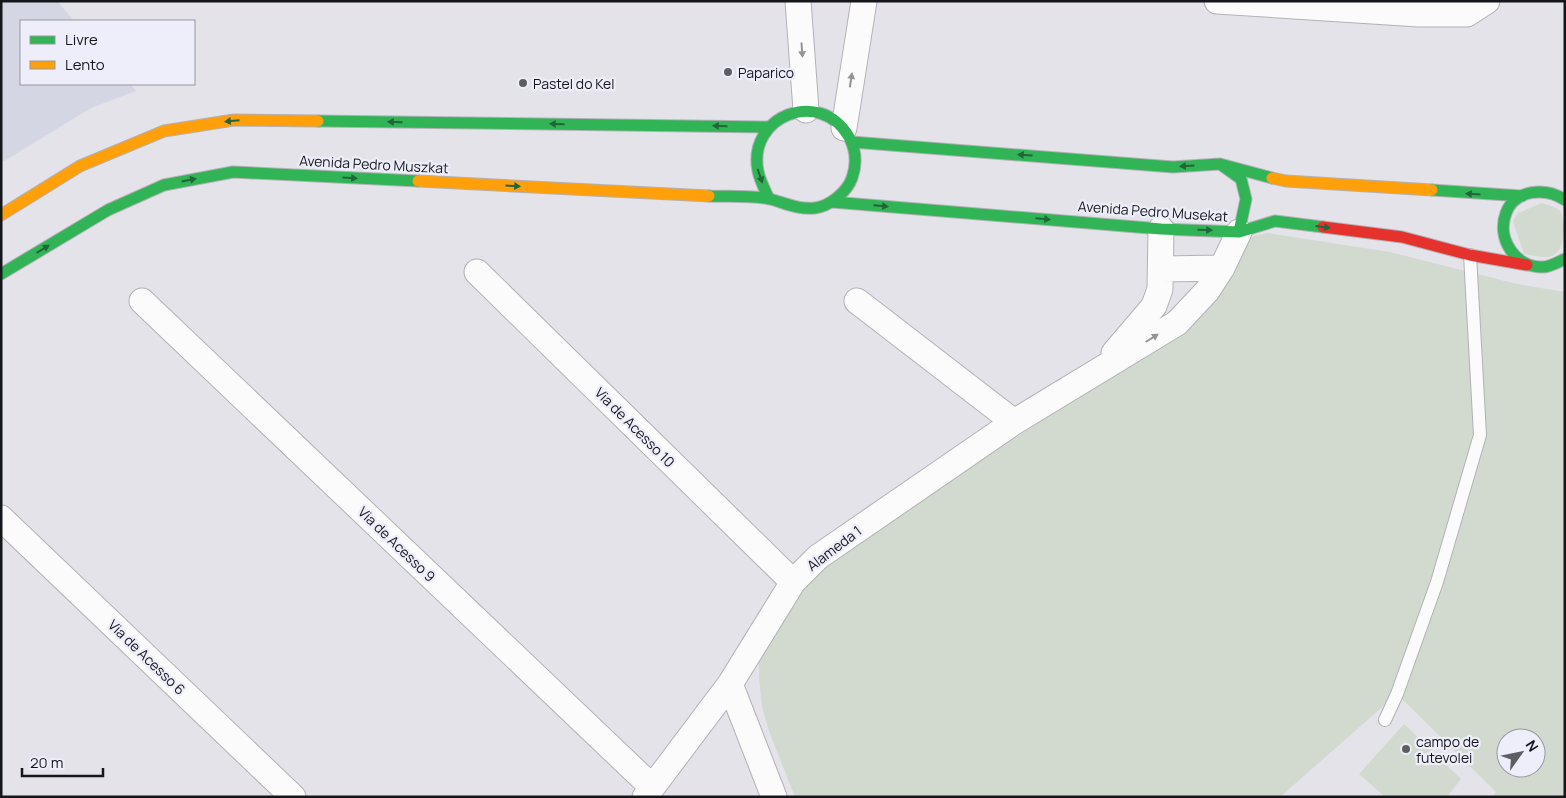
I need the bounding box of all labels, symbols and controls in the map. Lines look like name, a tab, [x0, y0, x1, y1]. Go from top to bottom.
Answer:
legend	[20, 20, 195, 85]
text: Livre	[65, 29, 98, 50]
one-way arrow	[798, 42, 806, 58]
text: Lento	[65, 54, 105, 75]
place label: Paparico	[738, 63, 794, 82]
marker: Paparico	[722, 66, 734, 78]
one-way arrow	[848, 71, 856, 87]
place label: Pastel do Kel	[533, 74, 614, 93]
marker: Pastel do Kel	[517, 77, 529, 89]
one-way arrow	[224, 117, 240, 125]
one-way arrow	[386, 118, 402, 126]
one-way arrow	[549, 120, 565, 128]
one-way arrow	[711, 122, 727, 130]
street label: Avenida Pedro Muszkat	[299, 151, 450, 177]
one-way arrow	[1017, 151, 1033, 159]
one-way arrow	[1179, 162, 1195, 170]
one-way arrow	[756, 169, 764, 184]
one-way arrow	[343, 174, 359, 182]
one-way arrow	[181, 176, 196, 184]
one-way arrow	[505, 182, 521, 190]
one-way arrow	[1465, 189, 1481, 197]
street label: Avenida Pedro Musekat	[1077, 196, 1229, 226]
one-way arrow	[873, 202, 889, 210]
one-way arrow	[1035, 215, 1051, 223]
one-way arrow	[1316, 223, 1332, 231]
one-way arrow	[1197, 227, 1213, 235]
one-way arrow	[36, 244, 49, 254]
one-way arrow	[1145, 334, 1158, 343]
street label: Via de Acesso 10	[591, 383, 679, 471]
street label: Via de Acesso 9	[354, 502, 440, 586]
street label: Alameda 1	[803, 521, 865, 575]
street label: Via de Acesso 6	[104, 615, 190, 699]
north arrow	[1496, 728, 1546, 778]
place label: campo de futevolei	[1416, 732, 1479, 767]
text: N	[1522, 736, 1543, 755]
marker: campo de futevolei	[1400, 743, 1412, 755]
scale bar	[22, 746, 104, 778]
text: 20 m	[30, 752, 63, 773]

